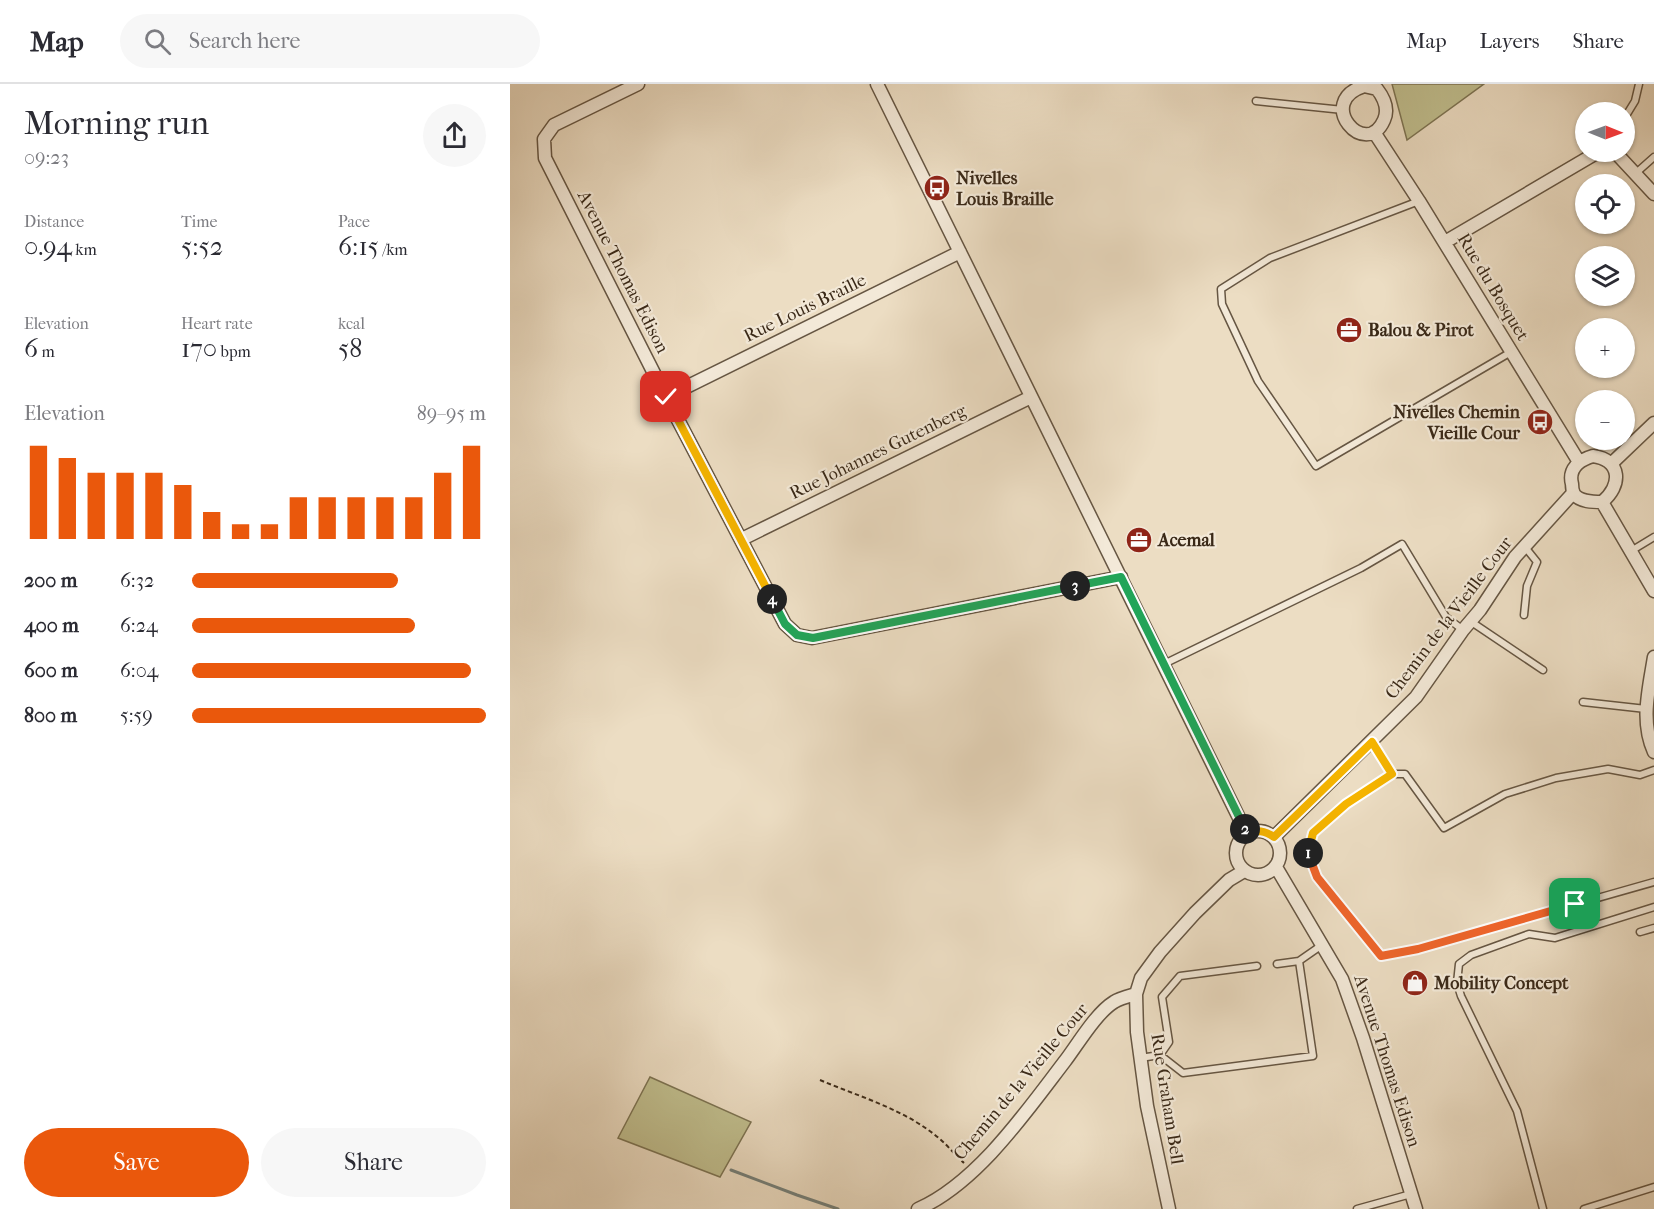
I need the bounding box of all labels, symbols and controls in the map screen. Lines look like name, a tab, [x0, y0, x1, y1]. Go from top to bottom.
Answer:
search box	[120, 14, 540, 68]
text: Map	[30, 25, 84, 58]
icon: search	[141, 25, 174, 58]
text: Search here	[189, 28, 300, 54]
text: Map	[1406, 29, 1447, 53]
text: Layers	[1480, 29, 1539, 53]
text: Share	[1572, 29, 1624, 53]
north arrow	[1575, 102, 1635, 162]
map controls	[1575, 102, 1635, 450]
text: Morning run	[24, 104, 209, 143]
button: share	[423, 104, 486, 167]
text: 09:23	[24, 146, 69, 169]
place label: Nivelles Louis Braille	[956, 168, 1054, 210]
bus stop icon: Nivelles Louis Braille	[922, 173, 952, 203]
button: locate	[1575, 174, 1635, 234]
street label: Avenue Thomas Edison	[572, 186, 673, 357]
text: Distance	[24, 212, 84, 231]
text: Time	[181, 212, 217, 231]
text: Pace	[338, 212, 370, 231]
street label: Rue du Bosquet	[1453, 229, 1534, 345]
text: 0.94	[24, 231, 72, 262]
text: 5:52	[181, 231, 223, 262]
text: 6:15	[338, 231, 379, 262]
text: km	[72, 240, 97, 259]
text: /km	[379, 240, 408, 259]
button: layers	[1575, 246, 1635, 306]
street label: Rue Louis Braille	[740, 269, 870, 347]
text: Elevation	[24, 314, 89, 333]
text: Heart rate	[181, 314, 253, 333]
text: kcal	[338, 314, 365, 333]
office icon: Balou & Pirot	[1334, 315, 1364, 345]
button: +	[1575, 318, 1635, 378]
place label: Balou & Pirot	[1368, 320, 1474, 341]
text: 6	[24, 333, 38, 364]
text: 170	[181, 333, 217, 364]
text: 58	[338, 333, 362, 364]
text: m	[38, 342, 55, 361]
text: bpm	[217, 342, 251, 361]
pin	[640, 371, 691, 422]
icon: check	[649, 380, 682, 413]
button: −	[1575, 390, 1635, 450]
street label: Rue Johannes Gutenberg	[786, 400, 970, 504]
text: Elevation	[24, 402, 105, 425]
text: 89–95 m	[417, 402, 486, 425]
place label: Nivelles Chemin Vieille Cour	[1393, 402, 1521, 444]
bus stop icon: Nivelles Chemin Vieille Cour	[1525, 407, 1555, 437]
office icon: Acemal	[1124, 525, 1154, 555]
place label: Acemal	[1157, 530, 1216, 551]
street label: Chemin de la Vieille Cour	[1381, 532, 1517, 703]
text: 200 m	[24, 569, 77, 592]
text: 6:32	[120, 569, 154, 592]
pin: 3	[1060, 571, 1090, 601]
text: 3	[1072, 576, 1078, 595]
pin: 4	[757, 584, 787, 614]
text: 4	[767, 589, 777, 608]
text: 400 m	[24, 614, 79, 637]
text: 6:24	[120, 614, 158, 637]
text: 600 m	[24, 659, 78, 682]
text: 6:04	[120, 659, 158, 682]
text: 800 m	[24, 704, 77, 727]
text: 5:59	[120, 704, 153, 727]
pin: 2	[1230, 814, 1260, 844]
text: 2	[1241, 819, 1249, 838]
pin: 1	[1293, 838, 1323, 868]
text: 1	[1305, 843, 1311, 862]
pin	[1549, 878, 1600, 929]
icon: arrive	[1558, 887, 1591, 920]
shop icon: Mobility Concept	[1400, 968, 1430, 998]
street label: Avenue Thomas Edison	[1349, 971, 1425, 1150]
place label: Mobility Concept	[1433, 973, 1569, 994]
street label: Chemin de la Vieille Cour	[949, 999, 1093, 1165]
street label: Rue Graham Bell	[1146, 1032, 1188, 1166]
button: Save	[24, 1128, 249, 1197]
button: Share	[261, 1128, 486, 1197]

